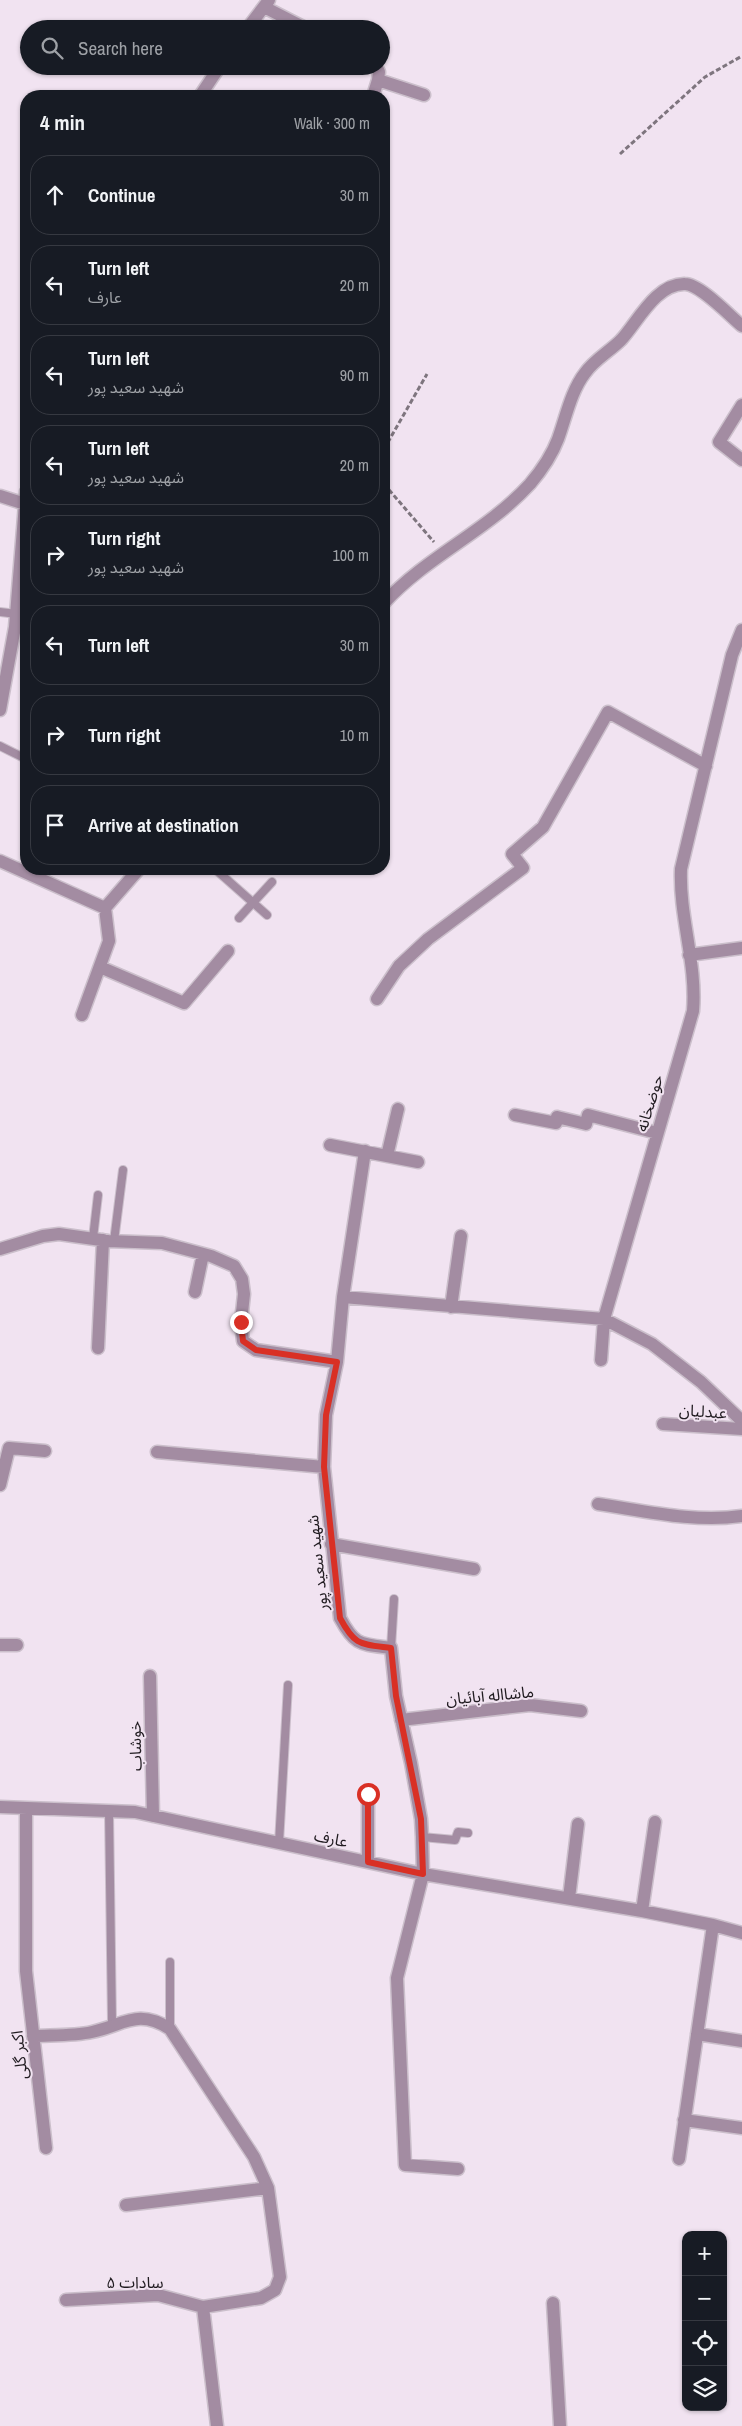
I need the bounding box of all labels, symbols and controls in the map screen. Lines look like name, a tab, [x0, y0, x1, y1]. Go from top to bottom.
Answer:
search box	[20, 20, 390, 75]
icon: search	[38, 34, 66, 62]
text: Search here	[78, 35, 163, 61]
text: 4 min	[40, 108, 85, 137]
text: Walk · 300 m	[294, 112, 370, 134]
icon: ahead	[41, 181, 69, 209]
text: Continue	[88, 182, 156, 208]
text: 30 m	[340, 184, 369, 206]
text: Turn left	[88, 255, 149, 281]
icon: left	[41, 271, 69, 299]
text: 20 m	[340, 274, 369, 296]
text: عارف	[88, 286, 122, 308]
text: Turn left	[88, 345, 149, 371]
icon: left	[41, 361, 69, 389]
text: 90 m	[340, 364, 369, 386]
text: شهید سعید پور	[88, 376, 184, 398]
text: Turn left	[88, 435, 149, 461]
icon: left	[41, 451, 69, 479]
text: 20 m	[340, 454, 369, 476]
text: شهید سعید پور	[88, 466, 184, 488]
text: Turn right	[88, 525, 160, 551]
icon: right	[41, 541, 69, 569]
text: 100 m	[333, 544, 369, 566]
text: شهید سعید پور	[88, 556, 184, 578]
icon: left	[41, 631, 69, 659]
text: Turn left	[88, 632, 149, 658]
text: 30 m	[340, 634, 369, 656]
icon: right	[41, 721, 69, 749]
text: Turn right	[88, 722, 160, 748]
text: 10 m	[340, 724, 369, 746]
icon: arrive	[41, 811, 69, 839]
text: Arrive at destination	[88, 812, 239, 838]
street label: حوضخانه	[630, 1072, 668, 1134]
route end	[230, 1311, 253, 1334]
street label: عبدلیان	[678, 1398, 728, 1424]
street label: شهید سعید پور	[301, 1514, 333, 1613]
street label: ماشااله آبائیان	[445, 1680, 535, 1710]
street label: خوشاب	[124, 1721, 146, 1771]
route start	[357, 1783, 380, 1806]
street label: عارف	[312, 1824, 350, 1852]
street label: اکبر گلی	[5, 2029, 33, 2081]
map controls	[682, 2231, 727, 2411]
button: +	[682, 2231, 727, 2276]
street label: سادات ۵	[106, 2271, 164, 2293]
button: −	[682, 2276, 727, 2321]
button: locate	[682, 2321, 727, 2366]
button: layers	[682, 2366, 727, 2411]

